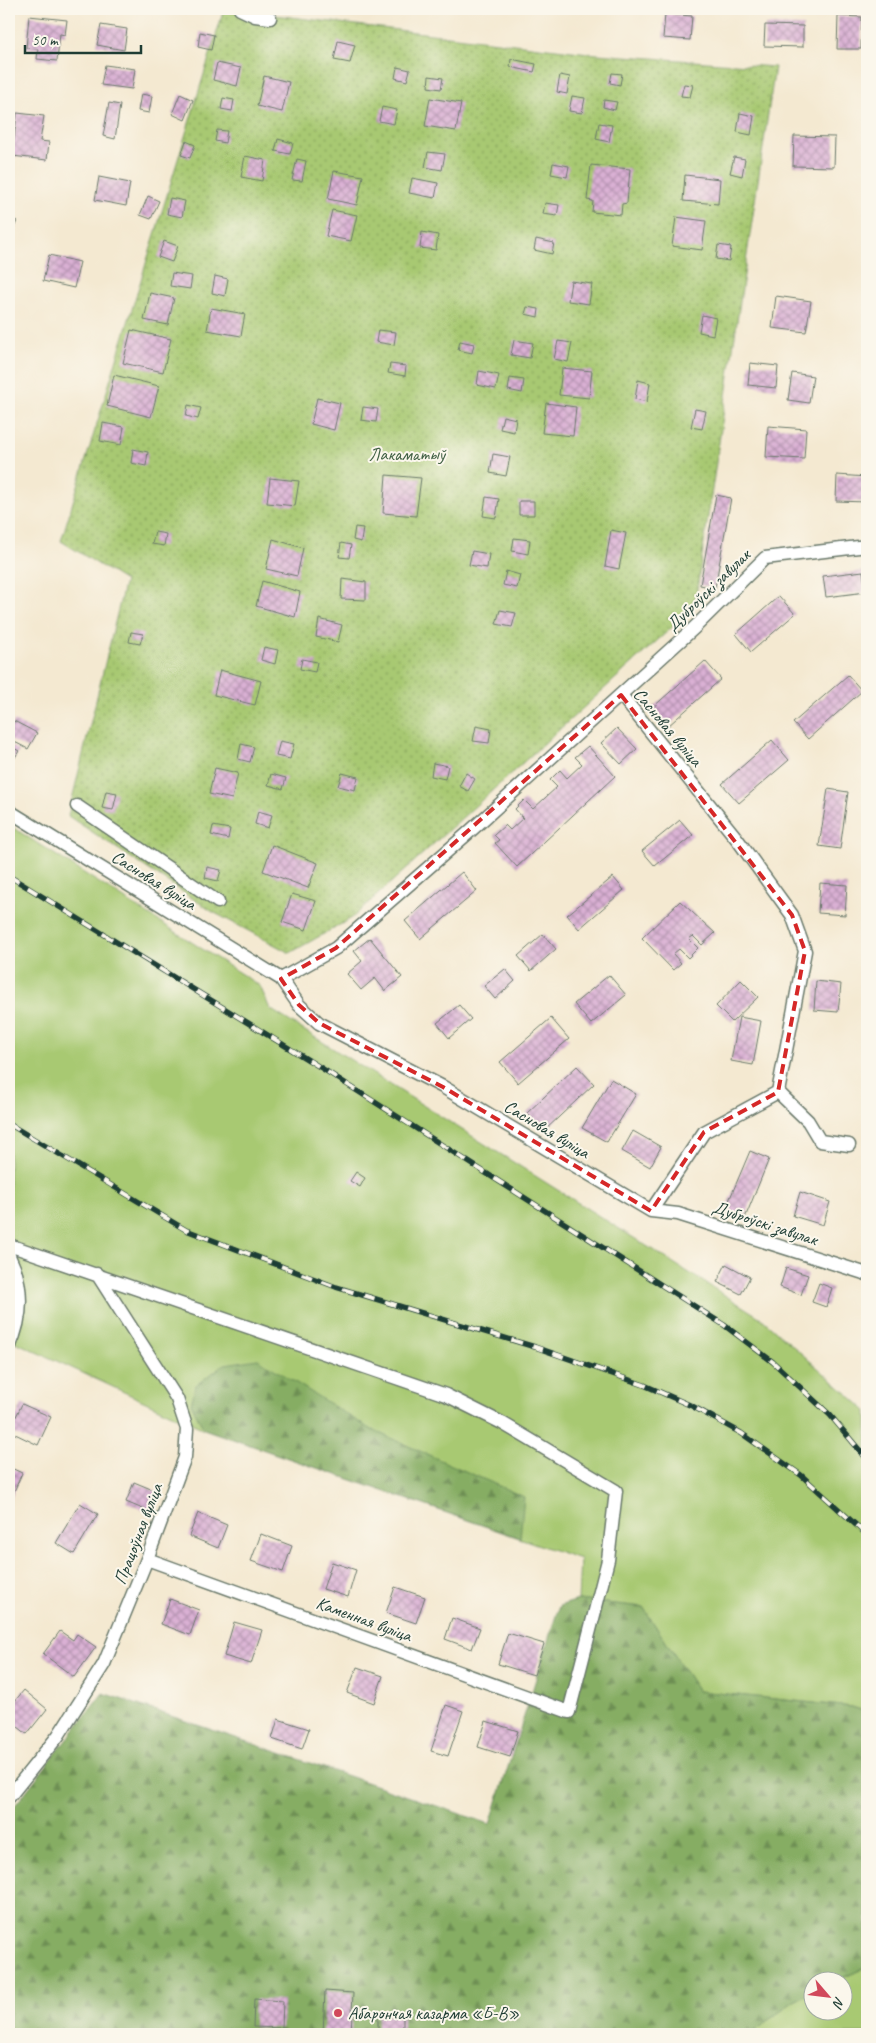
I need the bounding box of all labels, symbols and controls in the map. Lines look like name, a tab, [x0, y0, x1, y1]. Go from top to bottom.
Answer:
scale bar	[25, 22, 141, 54]
text: 50 m	[32, 31, 59, 50]
park label: Лакаматыў	[369, 443, 447, 465]
street label: Дуброўскі завулак	[661, 543, 757, 636]
street label: Сасновая вуліца	[629, 683, 708, 772]
street label: Сасновая вуліца	[108, 845, 201, 915]
street label: Сасновая вуліца	[500, 1095, 595, 1164]
street label: Дуброўскі завулак	[709, 1196, 822, 1252]
street label: Працоўная вуліца	[109, 1479, 168, 1588]
street label: Каменная вуліца	[313, 1592, 416, 1647]
north arrow	[804, 1970, 854, 2020]
text: N	[828, 1994, 849, 2012]
place label: Абарончая казарма «Б-В»	[348, 2002, 520, 2024]
marker: Абарончая казарма «Б-В»	[332, 2007, 344, 2019]

